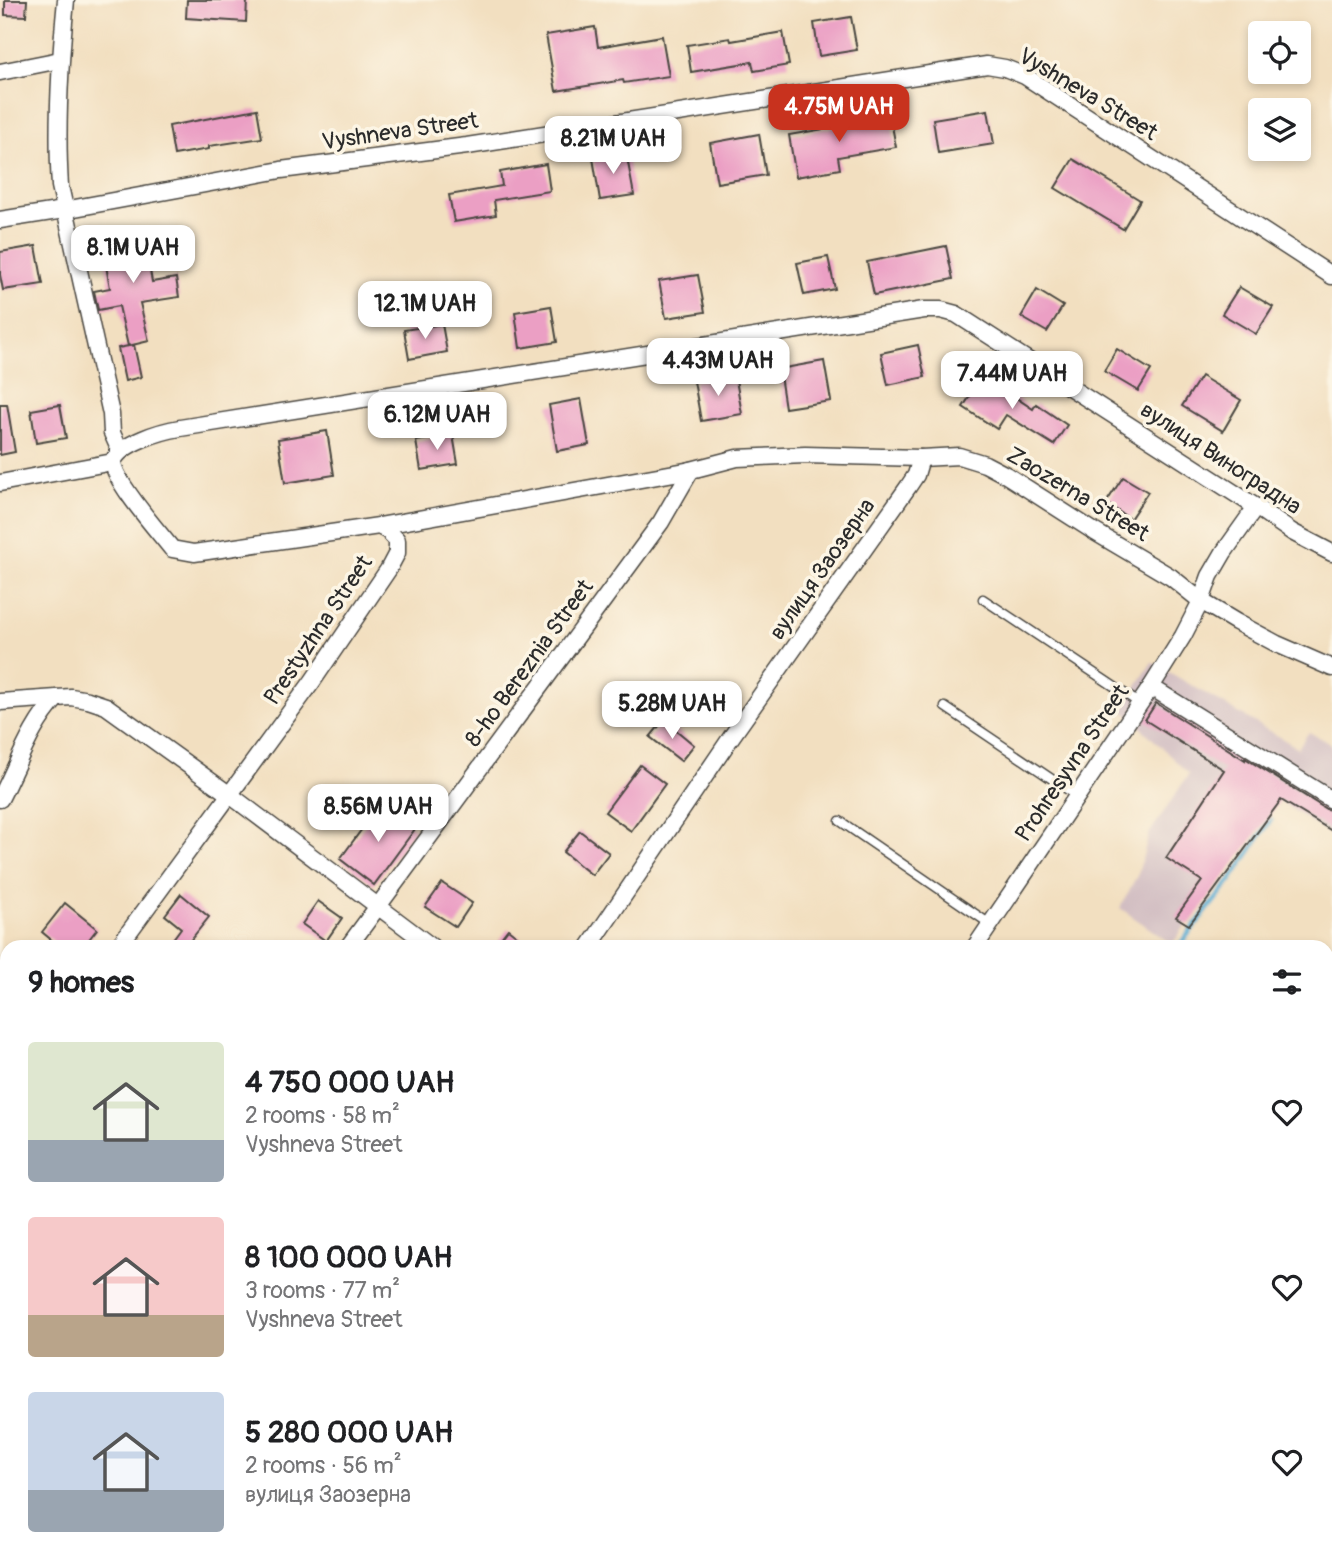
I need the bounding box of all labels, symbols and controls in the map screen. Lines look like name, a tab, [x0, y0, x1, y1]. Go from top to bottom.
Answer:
map controls	[1248, 21, 1311, 161]
button: locate	[1248, 21, 1311, 84]
street label: Vyshneva Street	[1013, 41, 1164, 147]
pin: 4.75M UAH	[759, 85, 919, 144]
text: 4.75M UAH	[784, 92, 894, 121]
button: layers	[1248, 98, 1311, 161]
street label: Vyshneva Street	[320, 106, 481, 156]
pin: 8.21M UAH	[533, 116, 693, 176]
text: 8.21M UAH	[561, 124, 665, 153]
pin: 8.1M UAH	[61, 226, 205, 285]
text: 8.1M UAH	[87, 233, 179, 262]
pin: 12.1M UAH	[345, 282, 505, 341]
text: 12.1M UAH	[374, 289, 476, 318]
pin: 4.43M UAH	[638, 338, 798, 398]
text: 4.43M UAH	[663, 346, 773, 375]
pin: 7.44M UAH	[932, 352, 1092, 411]
text: 7.44M UAH	[957, 359, 1067, 388]
pin: 6.12M UAH	[357, 392, 517, 452]
street label: вулиця Виноградна	[1135, 395, 1307, 521]
text: 6.12M UAH	[384, 400, 490, 429]
street label: Zaozerna Street	[1001, 440, 1155, 548]
street label: вулиця Заозерна	[763, 493, 881, 645]
street label: Prestyzhna Street	[257, 549, 379, 710]
street label: 8-ho Bereznia Street	[458, 573, 600, 752]
street label: Prohresyvna Street	[1009, 678, 1136, 847]
pin: 5.28M UAH	[592, 682, 752, 741]
text: 5.28M UAH	[618, 689, 726, 718]
pin: 8.56M UAH	[298, 784, 458, 844]
text: 8.56M UAH	[324, 792, 432, 821]
icon: filters	[1268, 963, 1306, 1001]
text: 9 homes	[28, 964, 134, 1001]
text: 4 750 000 UAH	[245, 1064, 454, 1101]
icon: home	[84, 1070, 168, 1154]
icon: heart	[1268, 1093, 1306, 1131]
text: 2 rooms · 58 m²	[245, 1101, 400, 1130]
text: Vyshneva Street	[245, 1130, 402, 1159]
text: 8 100 000 UAH	[245, 1239, 452, 1276]
icon: home	[84, 1245, 168, 1329]
icon: heart	[1268, 1268, 1306, 1306]
text: 3 rooms · 77 m²	[245, 1276, 400, 1305]
text: Vyshneva Street	[245, 1305, 402, 1334]
text: 5 280 000 UAH	[245, 1414, 453, 1451]
icon: home	[84, 1420, 168, 1504]
icon: heart	[1268, 1443, 1306, 1481]
text: 2 rooms · 56 m²	[245, 1451, 402, 1480]
text: вулиця Заозерна	[245, 1480, 411, 1509]

